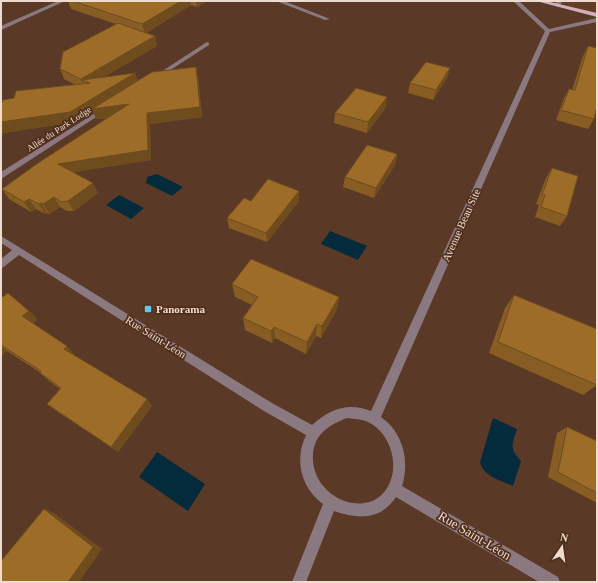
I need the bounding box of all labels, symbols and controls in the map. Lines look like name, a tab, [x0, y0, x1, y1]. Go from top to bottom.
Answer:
street label: Allée du Park Lodge	[25, 104, 93, 154]
street label: Avenue Beau Site	[440, 187, 483, 263]
place label: Panorama	[156, 303, 205, 315]
marker: Panorama	[143, 304, 153, 314]
street label: Rue Saint-Léon	[123, 314, 189, 361]
street label: Rue Saint-Léon	[436, 508, 514, 563]
north arrow	[542, 527, 582, 567]
text: N	[559, 531, 570, 544]

